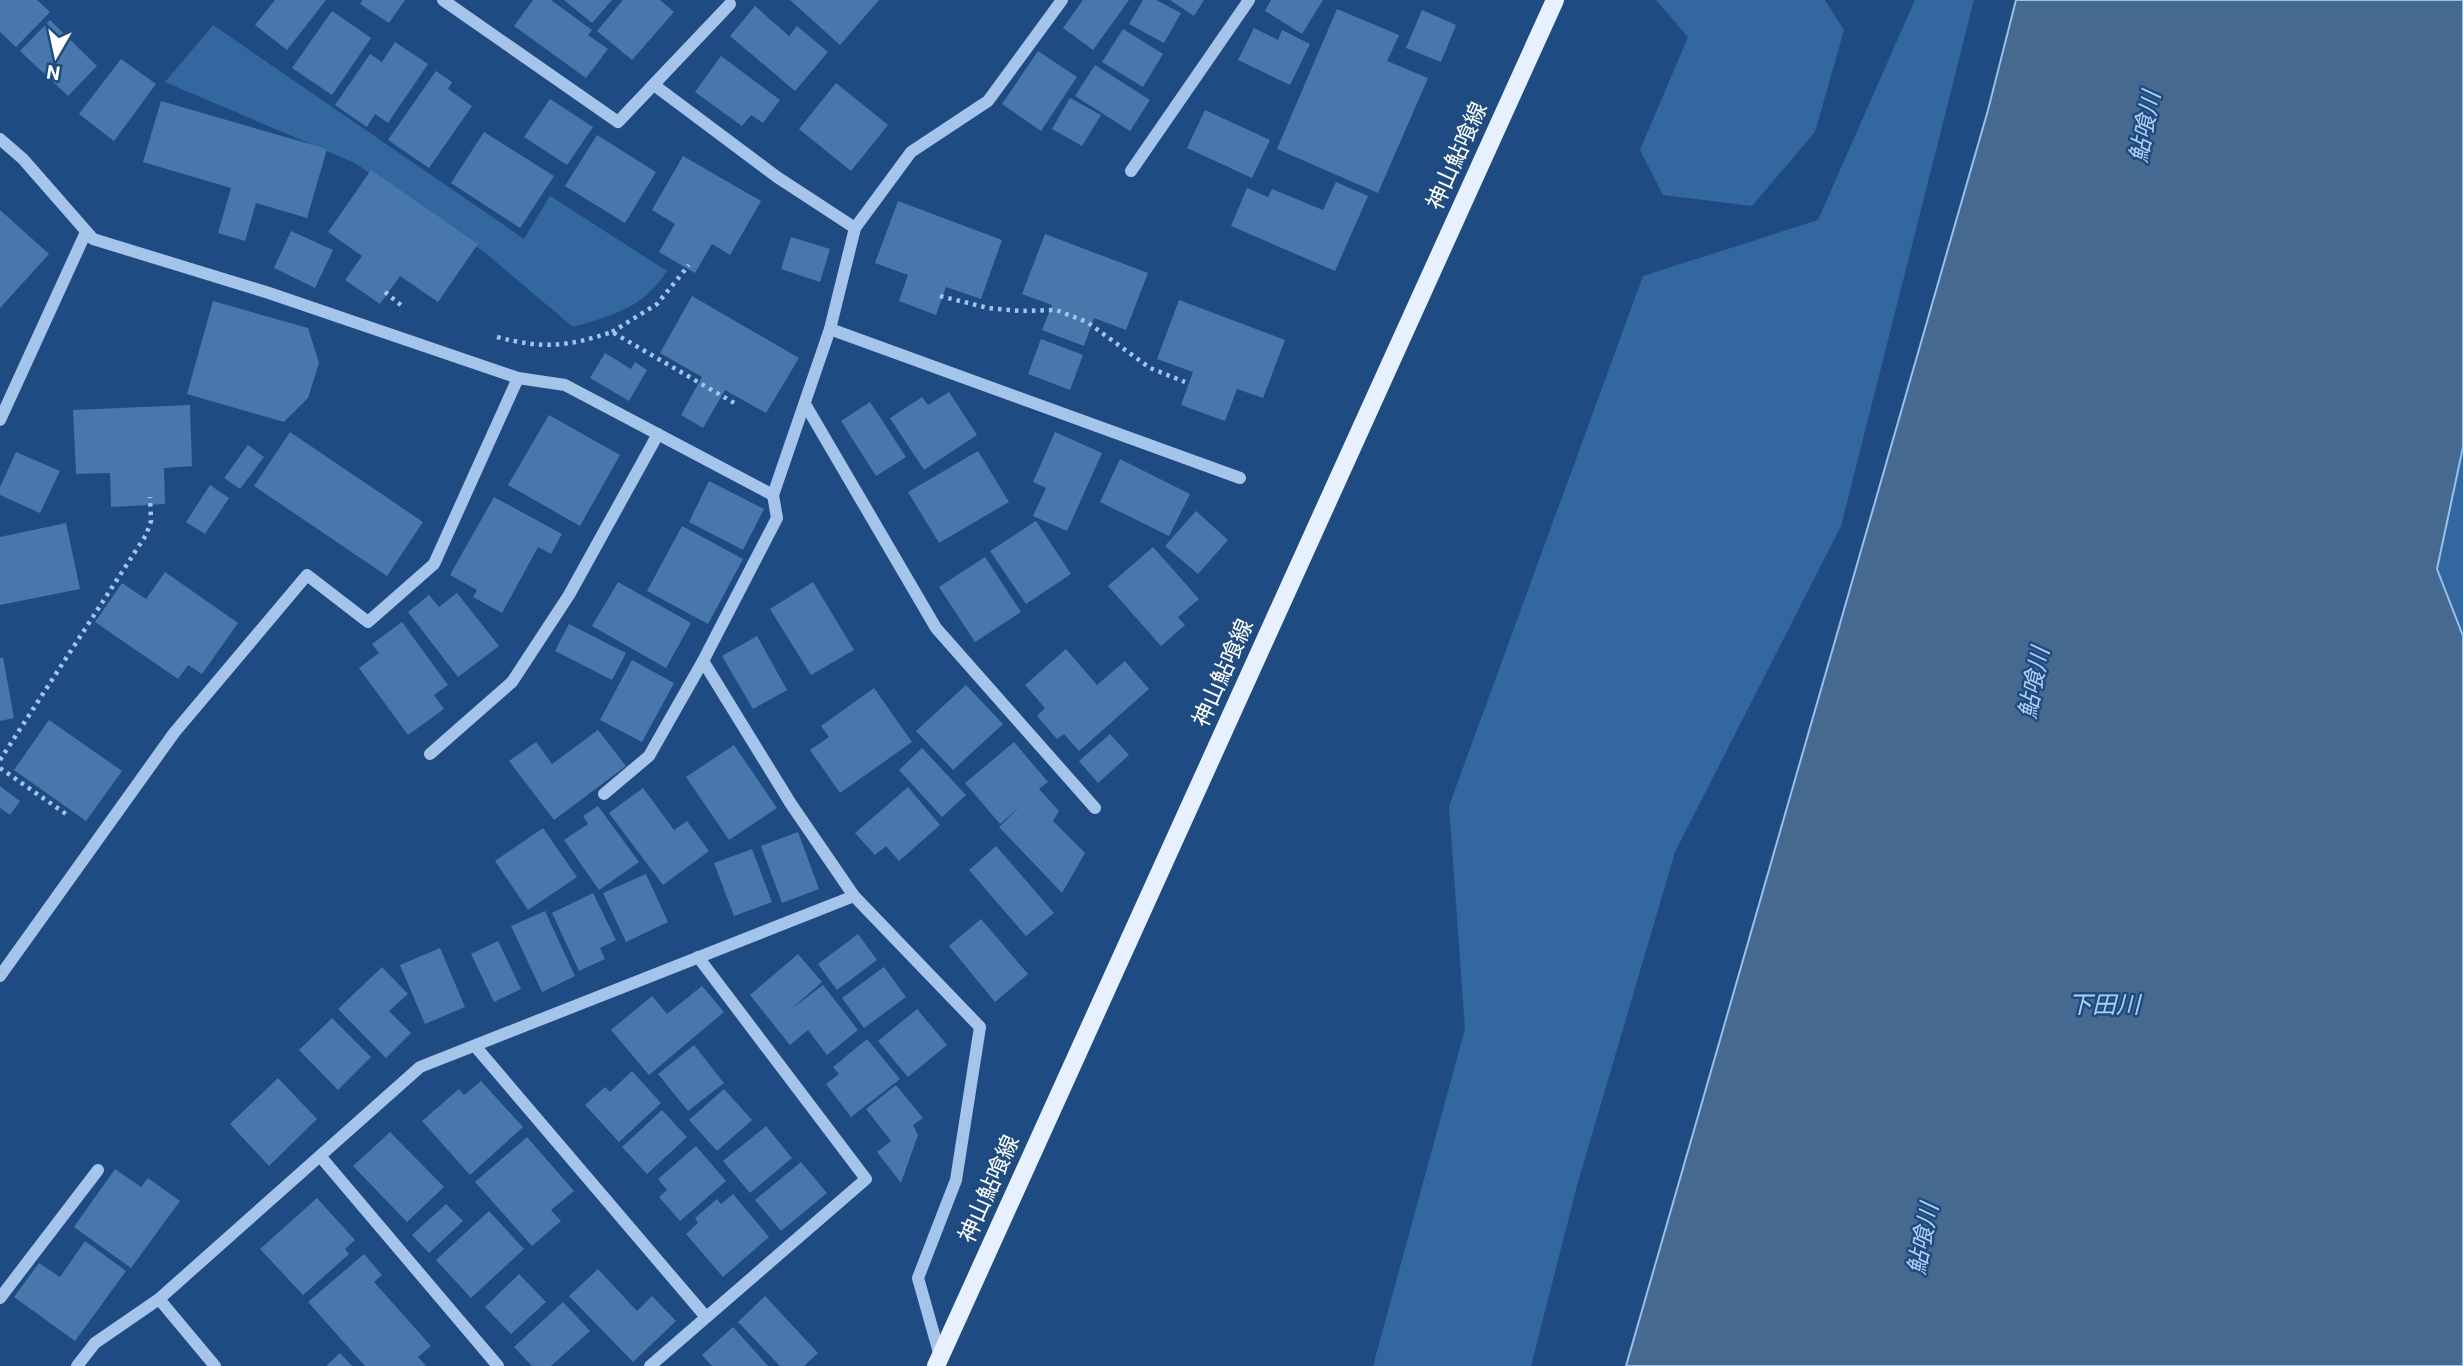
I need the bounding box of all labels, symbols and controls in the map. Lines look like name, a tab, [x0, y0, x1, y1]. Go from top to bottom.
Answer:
north arrow	[21, 21, 91, 91]
text: N	[45, 60, 62, 85]
water label: 鮎喰川	[2124, 86, 2166, 165]
street label: 神山鮎喰線	[1421, 98, 1493, 214]
street label: 神山鮎喰線	[1187, 615, 1259, 731]
water label: 鮎喰川	[2013, 642, 2055, 721]
water label: 下田川	[2068, 991, 2143, 1019]
street label: 神山鮎喰線	[953, 1131, 1025, 1247]
water label: 鮎喰川	[1902, 1198, 1944, 1277]

